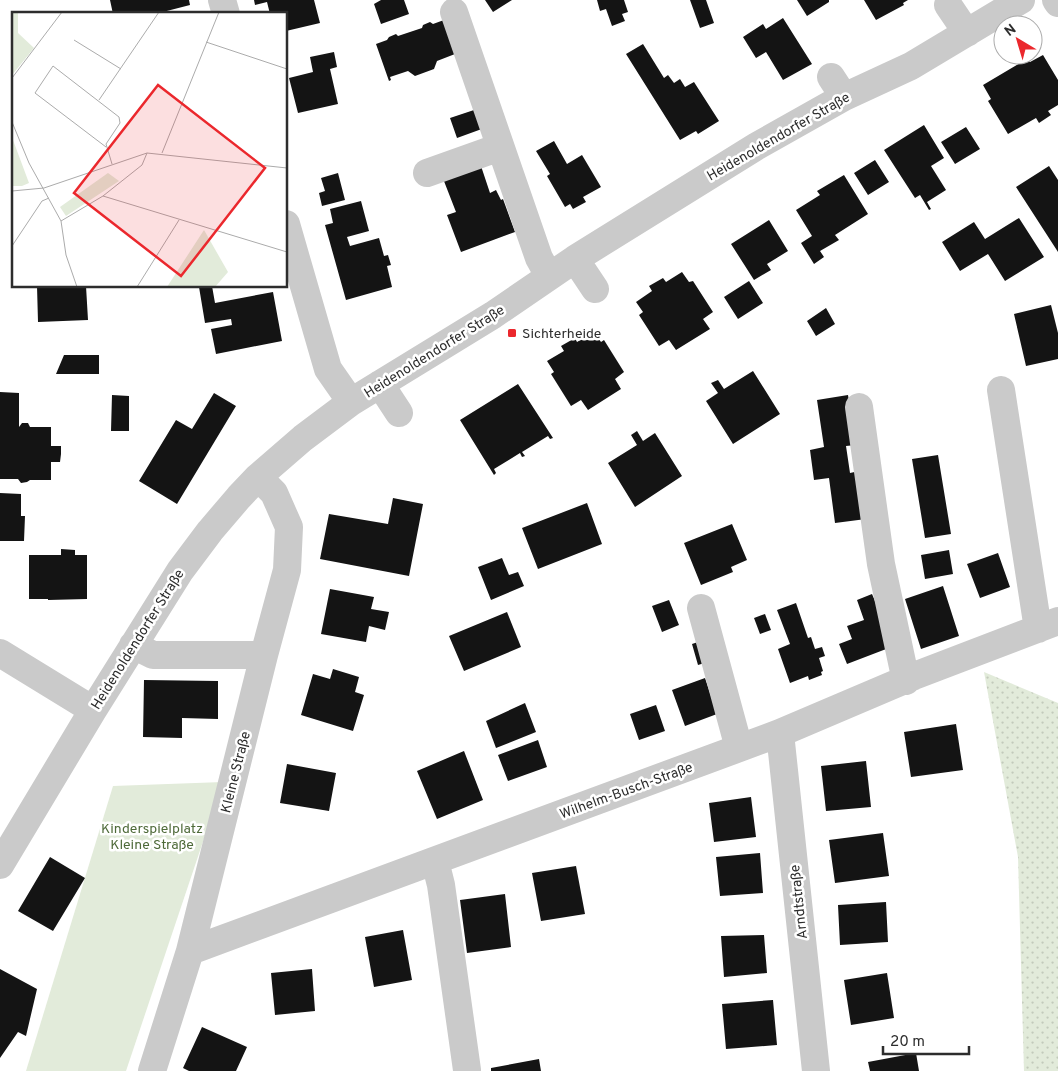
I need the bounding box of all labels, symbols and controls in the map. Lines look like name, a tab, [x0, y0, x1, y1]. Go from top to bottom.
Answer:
inset map	[12, 12, 288, 288]
north arrow	[993, 15, 1043, 65]
text: N	[1002, 21, 1020, 41]
street label: Heidenoldendorfer Straße	[704, 89, 853, 185]
street label: Heidenoldendorfer Straße	[361, 302, 508, 402]
place label: Sichterheide	[522, 326, 601, 343]
marker: Sichterheide	[506, 327, 518, 339]
street label: Heidenoldendorfer Straße	[88, 566, 188, 713]
street label: Kleine Straße	[218, 730, 255, 815]
street label: Wilhelm-Busch-Straße	[558, 759, 695, 823]
park label: Kinderspielplatz Kleine Straße	[101, 821, 203, 854]
street label: Arndtstraße	[787, 864, 812, 940]
scale bar	[883, 1024, 969, 1056]
text: 20 m	[890, 1033, 925, 1052]

